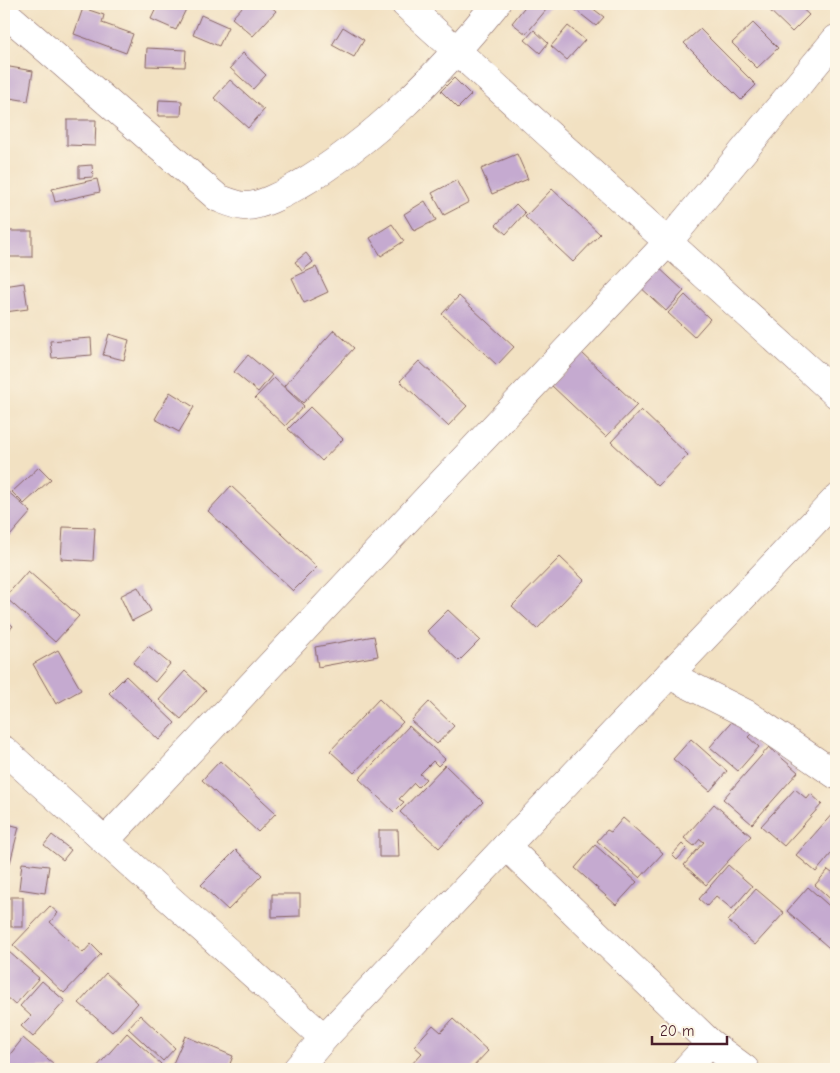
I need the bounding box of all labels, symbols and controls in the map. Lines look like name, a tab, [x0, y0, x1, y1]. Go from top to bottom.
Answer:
scale bar	[652, 1013, 728, 1045]
text: 20 m	[660, 1022, 694, 1040]

